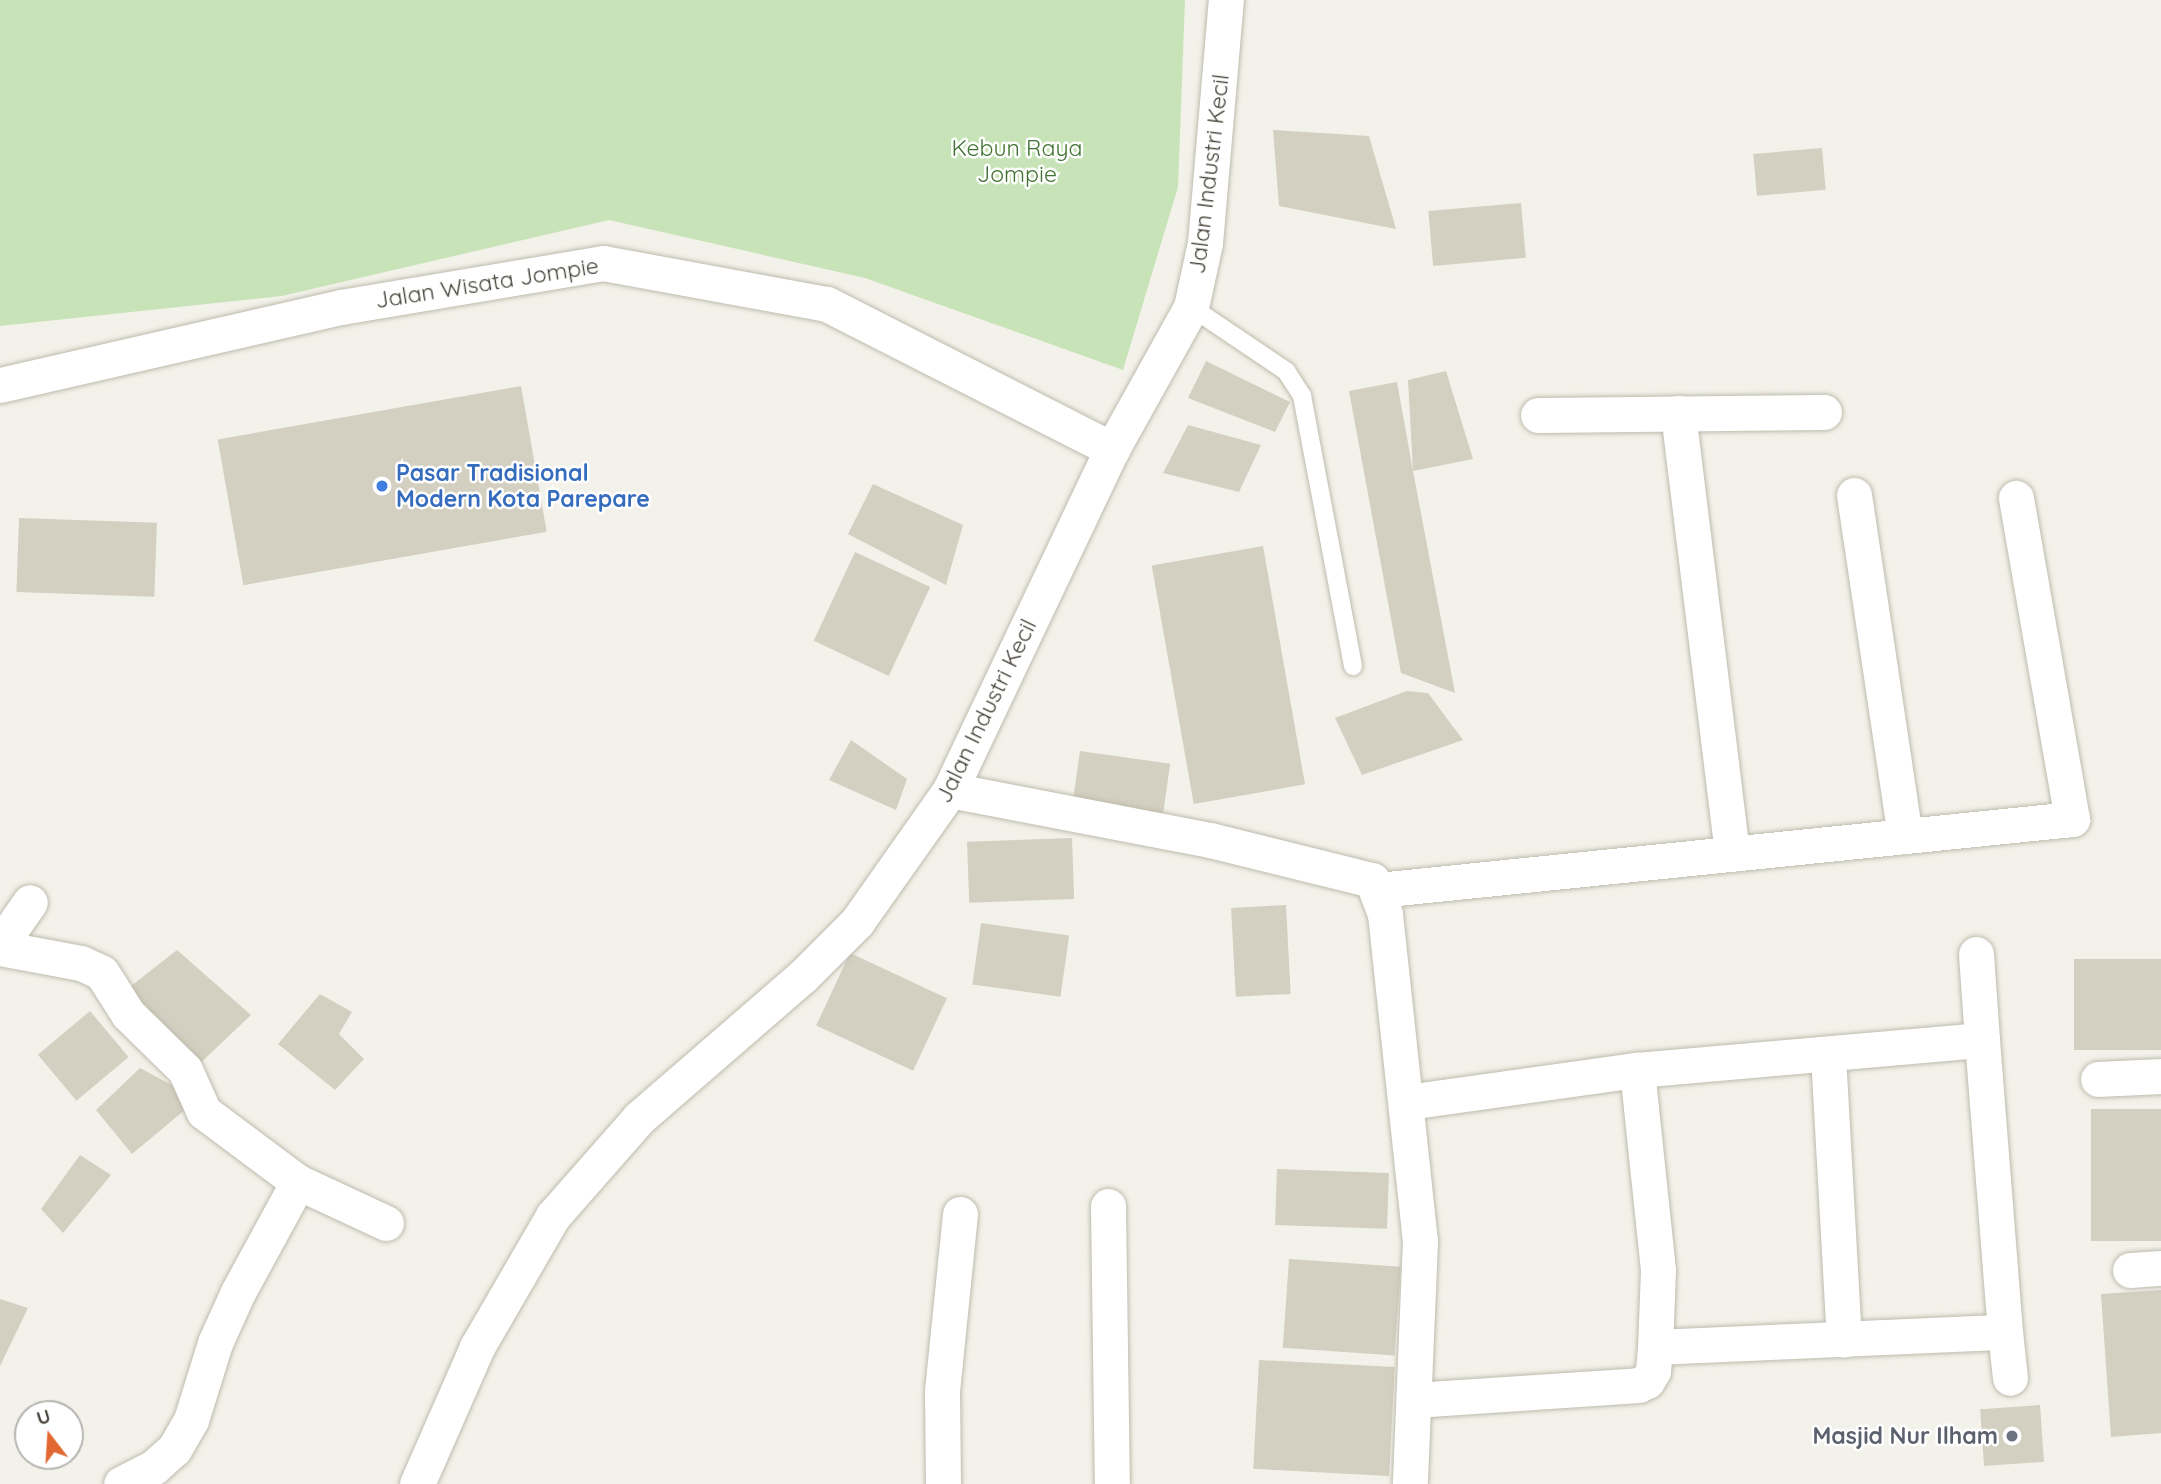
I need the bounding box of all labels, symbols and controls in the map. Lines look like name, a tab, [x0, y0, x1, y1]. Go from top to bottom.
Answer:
street label: Jalan Industri Kecil	[1183, 73, 1235, 275]
park label: Kebun Raya Jompie	[951, 134, 1083, 188]
street label: Jalan Wisata Jompie	[373, 252, 601, 314]
place label: Pasar Tradisional Modern Kota Parepare	[396, 459, 650, 513]
marker: Pasar Tradisional Modern Kota Parepare	[374, 478, 390, 494]
street label: Jalan Industri Kecil	[930, 615, 1042, 807]
north arrow	[14, 1400, 84, 1470]
text: U	[34, 1403, 53, 1430]
place label: Masjid Nur Ilham	[1813, 1422, 1998, 1450]
marker: Masjid Nur Ilham	[2004, 1428, 2020, 1444]

